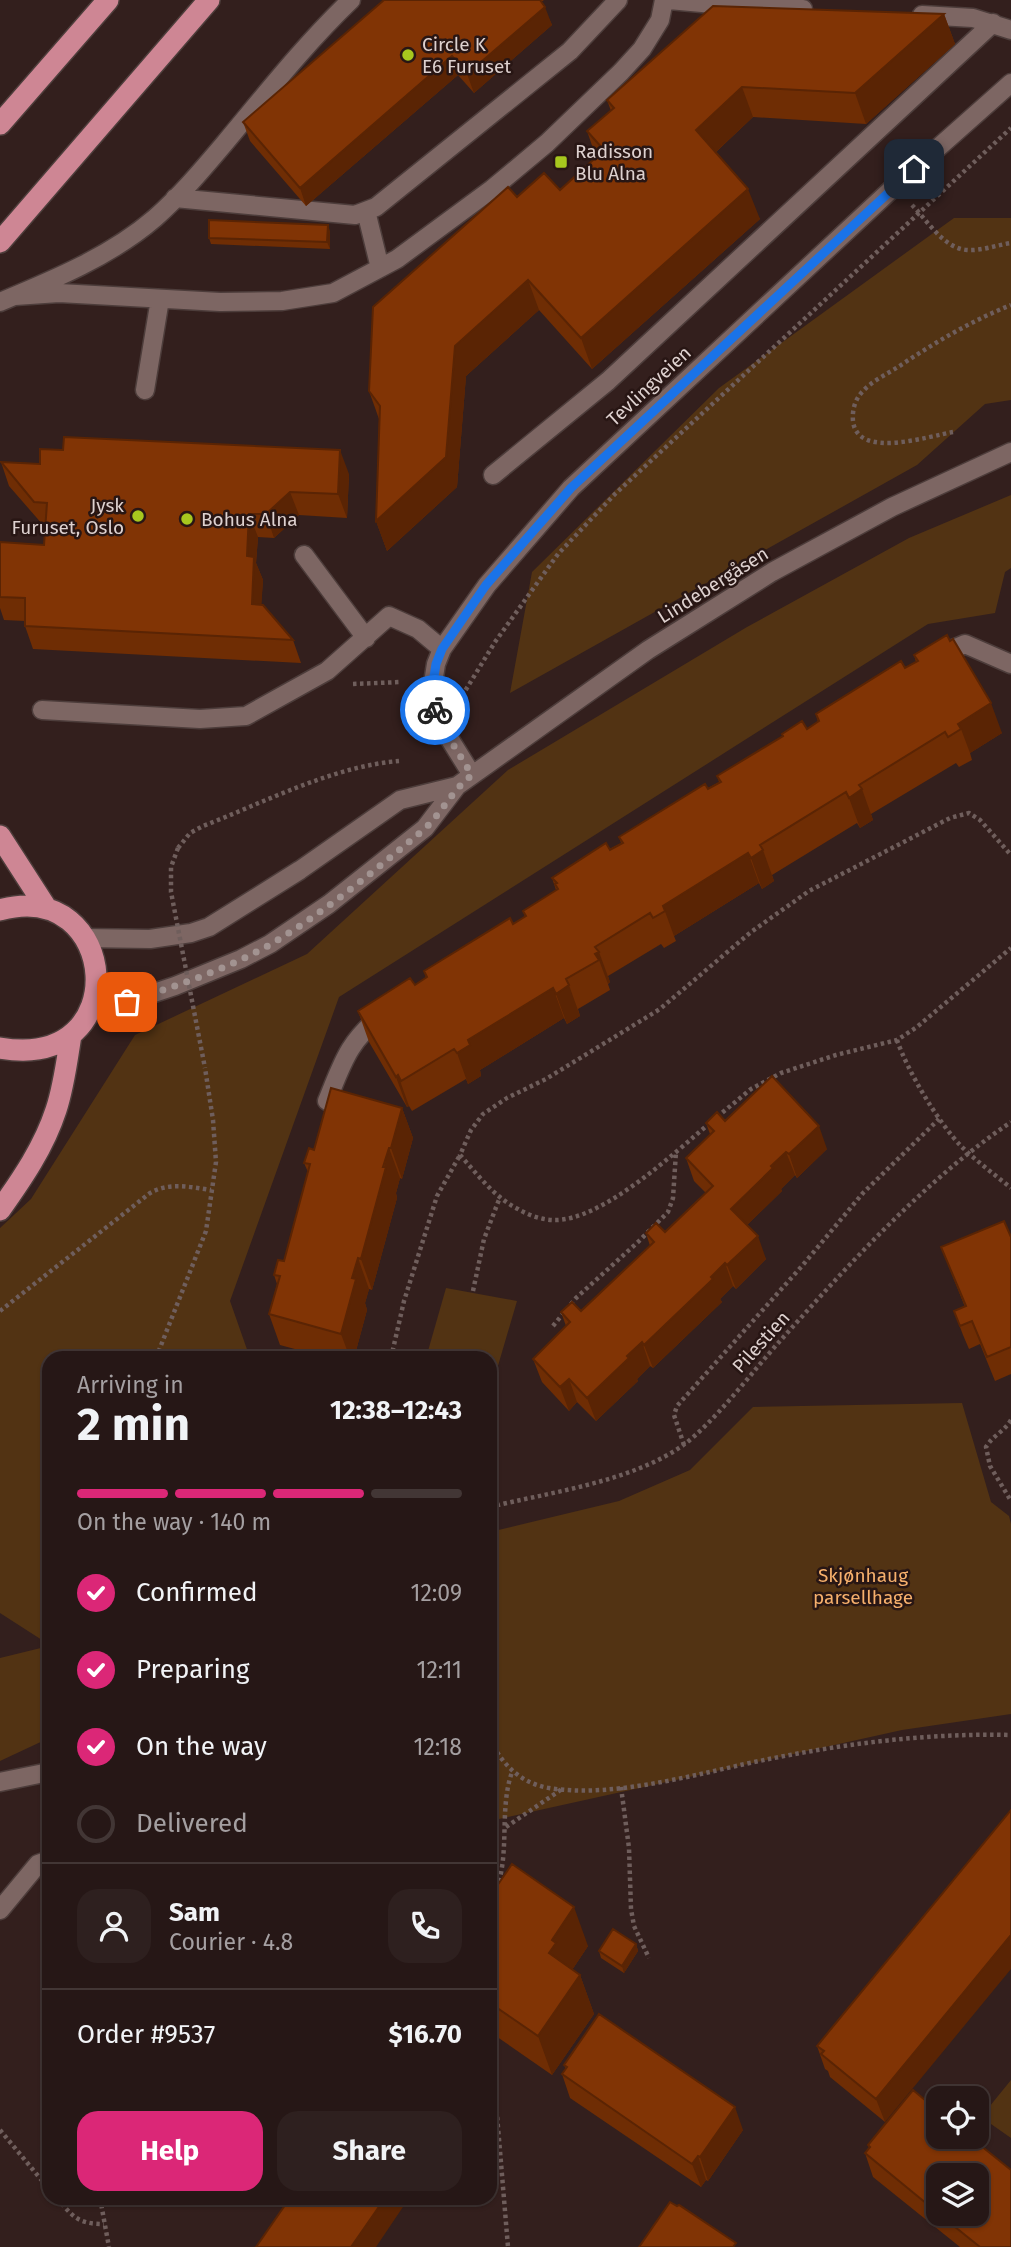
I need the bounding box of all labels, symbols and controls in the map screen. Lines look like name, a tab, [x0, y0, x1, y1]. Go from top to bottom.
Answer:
place label: Circle K E6 Furuset	[422, 33, 511, 78]
marker: Circle K E6 Furuset	[400, 47, 416, 63]
pin	[884, 139, 944, 199]
place label: Radisson Blu Alna	[575, 140, 653, 185]
icon: home	[895, 150, 933, 188]
marker: Radisson Blu Alna	[553, 154, 569, 170]
street label: Tevlingveien	[602, 341, 696, 431]
place label: Jysk Furuset, Oslo	[12, 494, 124, 539]
marker: Jysk Furuset, Oslo	[130, 508, 146, 524]
place label: Bohus Alna	[201, 508, 298, 531]
marker: Bohus Alna	[179, 511, 195, 527]
street label: Lindebergåsen	[653, 542, 773, 628]
courier	[400, 675, 470, 745]
icon: bike	[416, 691, 454, 729]
pin	[97, 972, 157, 1032]
icon: bag	[108, 983, 146, 1021]
street label: Pilestien	[727, 1307, 795, 1377]
text: Arriving in	[77, 1371, 184, 1399]
text: 12:38–12:43	[330, 1395, 462, 1426]
text: 2 min	[77, 1397, 190, 1452]
text: On the way · 140 m	[77, 1508, 271, 1536]
park label: Skjønhaug parsellhage	[813, 1564, 913, 1609]
icon: check	[77, 1574, 115, 1612]
text: Confirmed	[136, 1577, 257, 1608]
text: 12:09	[410, 1579, 462, 1607]
icon: check	[77, 1651, 115, 1689]
text: Preparing	[136, 1654, 249, 1685]
text: 12:11	[416, 1656, 462, 1684]
icon: check	[77, 1728, 115, 1766]
text: On the way	[136, 1731, 267, 1762]
text: 12:18	[413, 1733, 462, 1761]
text: Delivered	[136, 1808, 248, 1839]
button: person	[77, 1889, 151, 1963]
button: phone	[388, 1889, 462, 1963]
text: Sam	[169, 1897, 220, 1928]
text: Courier · 4.8	[169, 1928, 293, 1956]
text: Order #9537	[77, 2019, 215, 2050]
text: $16.70	[389, 2019, 462, 2050]
map controls	[926, 2086, 989, 2226]
button: locate	[926, 2086, 989, 2149]
button: Help	[77, 2111, 263, 2191]
button: Share	[277, 2111, 462, 2191]
button: layers	[926, 2163, 989, 2226]

